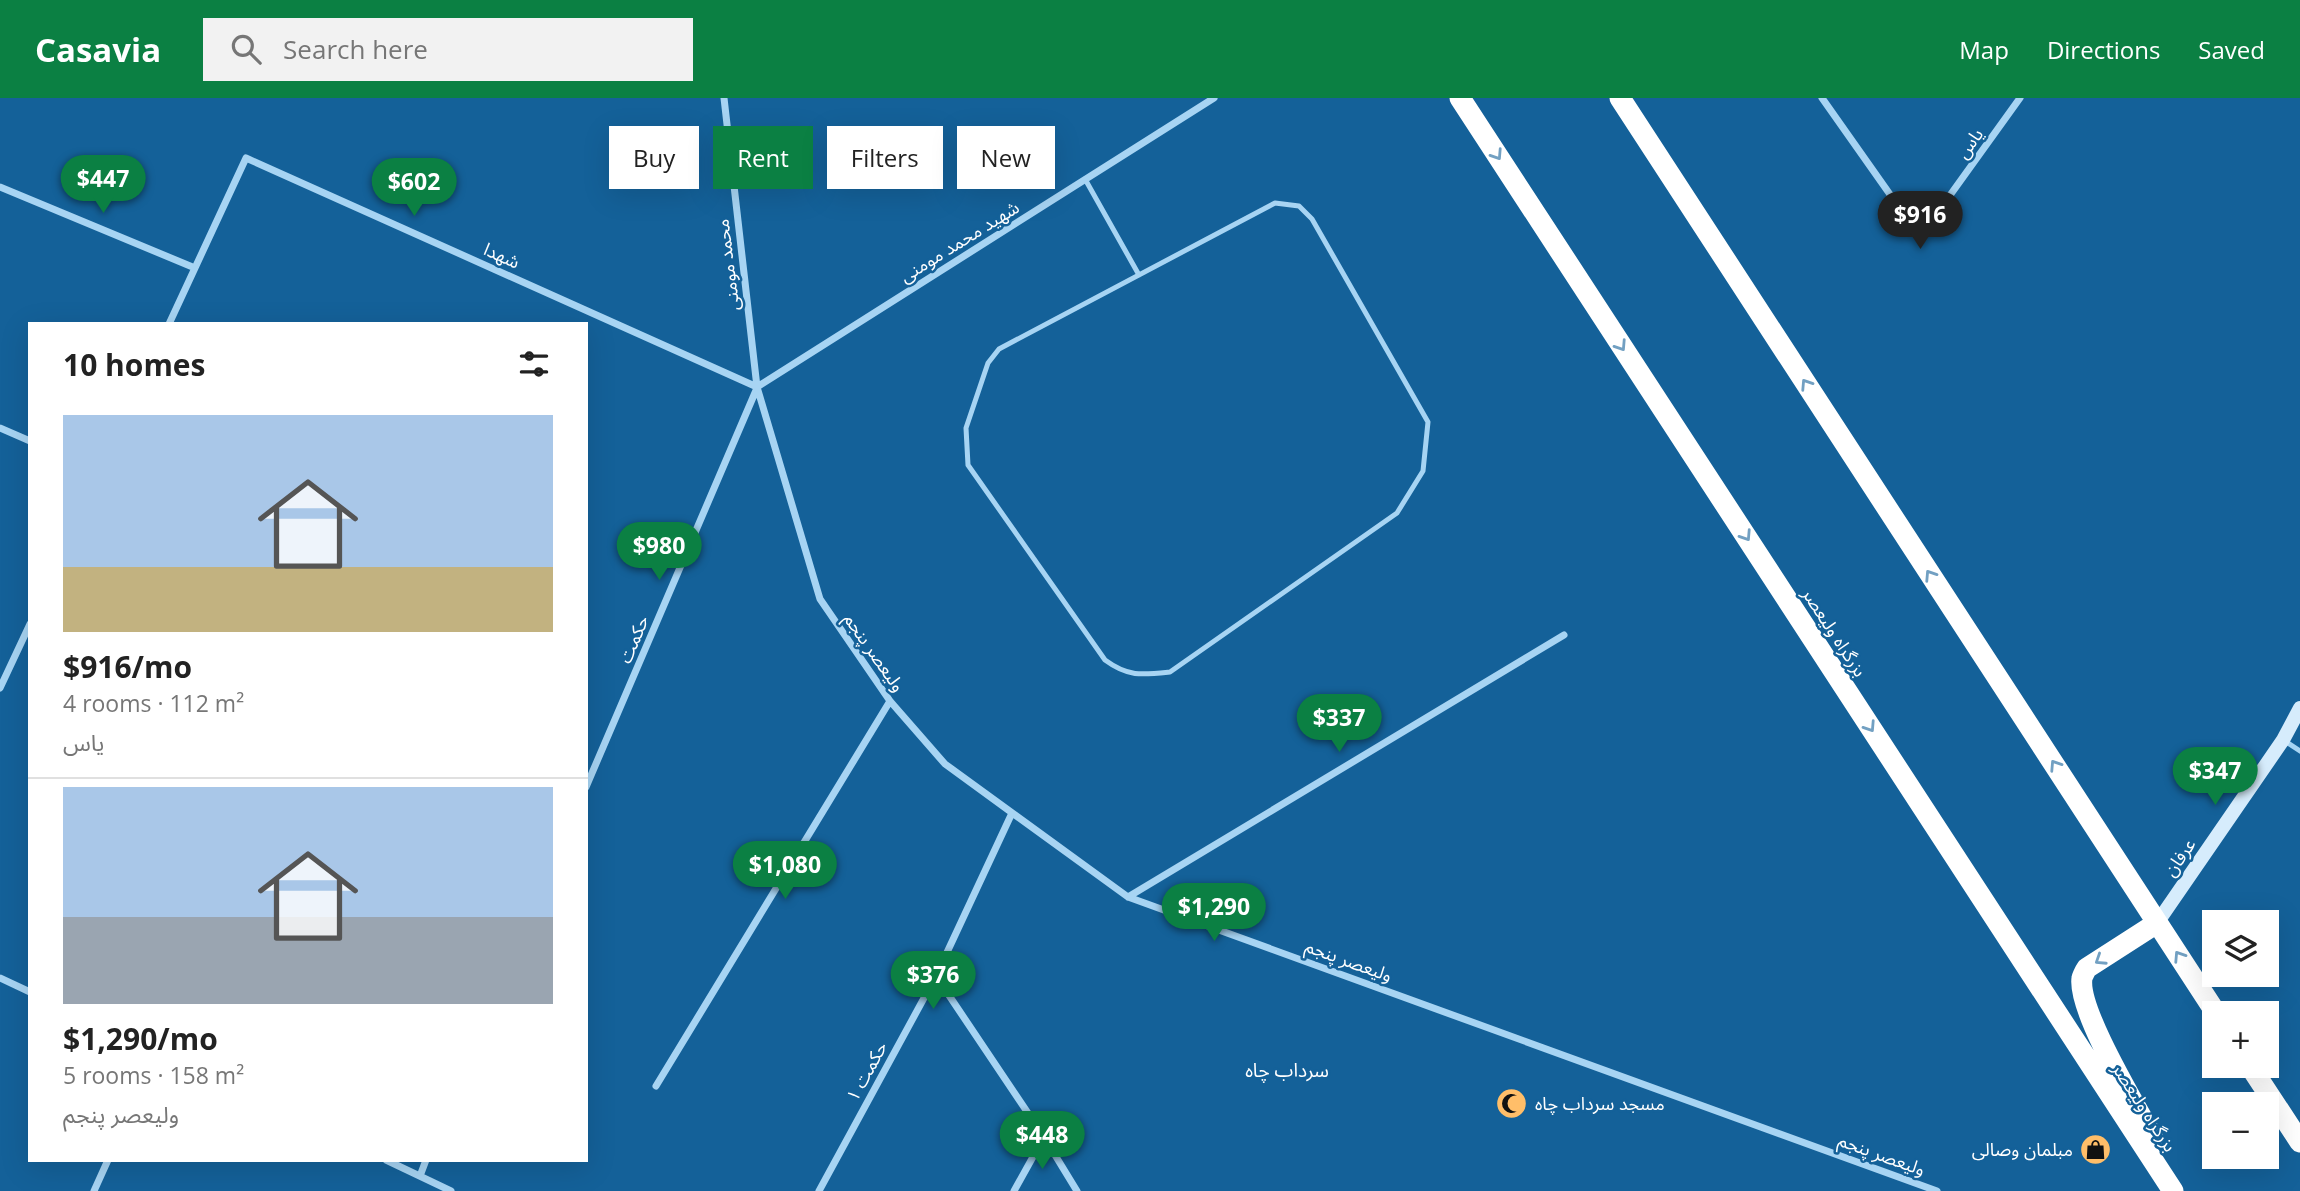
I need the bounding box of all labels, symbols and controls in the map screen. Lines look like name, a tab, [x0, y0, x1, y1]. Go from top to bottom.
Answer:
search box	[203, 18, 693, 81]
text: Casavia	[35, 27, 161, 72]
icon: search	[227, 30, 265, 68]
text: Search here	[283, 31, 428, 67]
text: Map	[1959, 33, 2009, 66]
text: Directions	[2047, 33, 2160, 66]
text: Saved	[2198, 33, 2265, 66]
street label: یاس	[1950, 123, 1988, 163]
chip: Buy	[609, 126, 699, 189]
chip: Rent	[713, 126, 813, 189]
chip: Filters	[827, 126, 943, 189]
chip: New	[957, 126, 1055, 189]
one-way arrow	[1489, 147, 1501, 160]
pin: $447	[62, 156, 144, 215]
pin: $602	[373, 158, 455, 218]
text: $447	[77, 162, 129, 194]
text: $602	[388, 165, 440, 197]
pin: $916	[1879, 192, 1961, 251]
street label: شهید محمد مومنی	[895, 195, 1023, 287]
text: $916	[1894, 198, 1946, 230]
street label: محمد مومنی	[709, 218, 745, 312]
street label: شهدا	[480, 236, 524, 274]
one-way arrow	[1613, 338, 1626, 351]
text: 10 homes	[63, 344, 206, 385]
icon: filters	[515, 345, 553, 383]
one-way arrow	[1802, 379, 1815, 392]
icon: home	[245, 461, 371, 587]
pin: $980	[618, 522, 700, 582]
one-way arrow	[1737, 528, 1750, 541]
text: $980	[633, 529, 685, 561]
one-way arrow	[1926, 570, 1939, 583]
street label: بزرگراه ولیعصر	[1797, 582, 1873, 681]
street label: ولیعصر پنجم	[837, 608, 911, 697]
street label: حکمت	[612, 611, 654, 667]
text: $916/mo	[63, 646, 192, 687]
text: 4 rooms · 112 m²	[63, 687, 244, 719]
pin: $337	[1298, 694, 1380, 754]
text: $337	[1313, 701, 1365, 733]
one-way arrow	[1862, 719, 1875, 732]
text: یاس	[63, 726, 104, 758]
pin: $347	[2174, 748, 2256, 807]
text: $347	[2189, 754, 2241, 786]
one-way arrow	[2050, 760, 2063, 773]
icon: home	[245, 833, 371, 959]
street label: عرفان	[2157, 833, 2201, 881]
pin: $1,080	[728, 842, 842, 901]
text: $1,080	[749, 848, 821, 880]
pin: $1,290	[1157, 884, 1271, 943]
text: $1,290	[1178, 890, 1250, 922]
map controls	[2202, 910, 2279, 1169]
button: layers	[2202, 910, 2279, 987]
street label: ولیعصر پنجم	[1302, 933, 1396, 989]
pin: $376	[892, 951, 974, 1011]
one-way arrow	[2174, 951, 2187, 964]
one-way arrow	[2095, 952, 2108, 964]
text: $376	[907, 958, 959, 990]
button: +	[2202, 1001, 2279, 1078]
text: $1,290/mo	[63, 1018, 218, 1059]
street label: حکمت ۱	[840, 1037, 892, 1105]
district label: سرداب چاه	[1245, 1057, 1329, 1083]
street label: بزرگراه ولیعصر	[2107, 1057, 2183, 1156]
text: 5 rooms · 158 m²	[63, 1059, 244, 1091]
mosque icon: مسجد سرداب چاه	[1495, 1086, 1529, 1120]
place label: مسجد سرداب چاه	[1535, 1091, 1665, 1115]
button: −	[2202, 1092, 2279, 1169]
text: ولیعصر پنجم	[63, 1098, 179, 1130]
pin: $448	[1001, 1112, 1083, 1171]
text: $448	[1016, 1118, 1068, 1150]
street label: ولیعصر پنجم	[1835, 1127, 1929, 1183]
shop icon: مبلمان وصالی	[2079, 1132, 2113, 1166]
place label: مبلمان وصالی	[1972, 1137, 2073, 1161]

